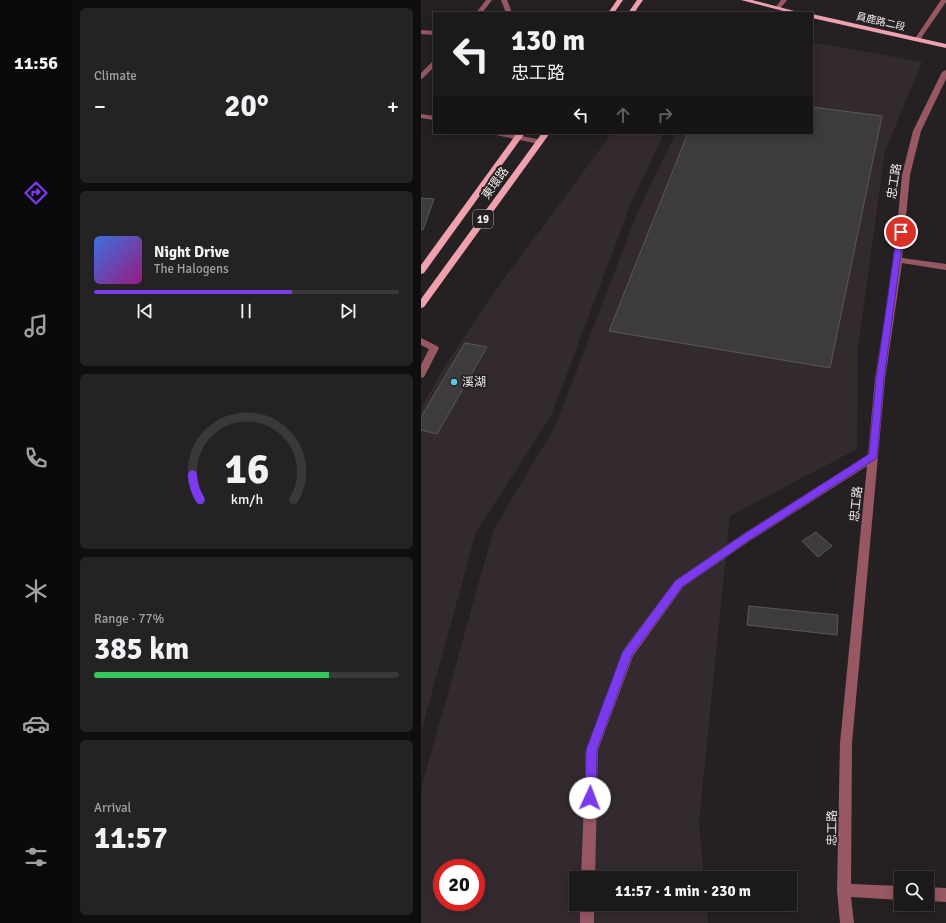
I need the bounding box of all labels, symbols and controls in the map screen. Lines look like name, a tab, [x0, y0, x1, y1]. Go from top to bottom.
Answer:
street label: 員鹿路二段	[855, 11, 906, 33]
text: 130 m	[511, 24, 585, 58]
icon: left	[445, 28, 497, 80]
text: 11:56	[14, 52, 58, 74]
text: 忠工路	[511, 62, 565, 84]
text: Climate	[94, 68, 137, 84]
text: 20°	[224, 88, 269, 125]
text: −	[94, 93, 106, 120]
text: +	[387, 93, 399, 120]
icon: left	[570, 104, 592, 126]
icon: ahead	[612, 104, 634, 126]
icon: right	[654, 104, 676, 126]
street label: 忠工路	[884, 162, 905, 200]
street label: 東環路	[479, 164, 512, 202]
icon: directions	[22, 179, 50, 207]
road number: 19	[473, 210, 493, 228]
pin	[884, 215, 918, 249]
icon: arrive	[890, 221, 912, 243]
text: Night Drive	[154, 243, 229, 261]
text: The Halogens	[154, 261, 229, 277]
icon: previous	[134, 300, 156, 322]
icon: pause	[235, 300, 257, 322]
icon: next	[337, 300, 359, 322]
icon: music	[22, 312, 50, 340]
place label: 溪湖	[462, 375, 486, 390]
marker: 溪湖	[449, 377, 459, 387]
text: 16	[224, 443, 269, 494]
icon: phone	[22, 444, 50, 472]
street label: 忠工路	[847, 485, 866, 523]
text: km/h	[230, 490, 263, 507]
icon: climate	[22, 577, 50, 605]
text: Range · 77%	[94, 611, 164, 627]
text: 385 km	[94, 631, 189, 668]
icon: car	[22, 710, 50, 738]
position arrow	[569, 777, 611, 819]
text: Arrival	[94, 800, 131, 816]
street label: 忠工路	[825, 810, 840, 846]
text: 11:57	[94, 820, 168, 857]
icon: filters	[22, 843, 50, 871]
speed limit sign: 20	[433, 859, 485, 911]
map controls	[894, 871, 934, 911]
button: search	[894, 871, 934, 911]
text: 11:57 · 1 min · 230 m	[615, 882, 751, 900]

